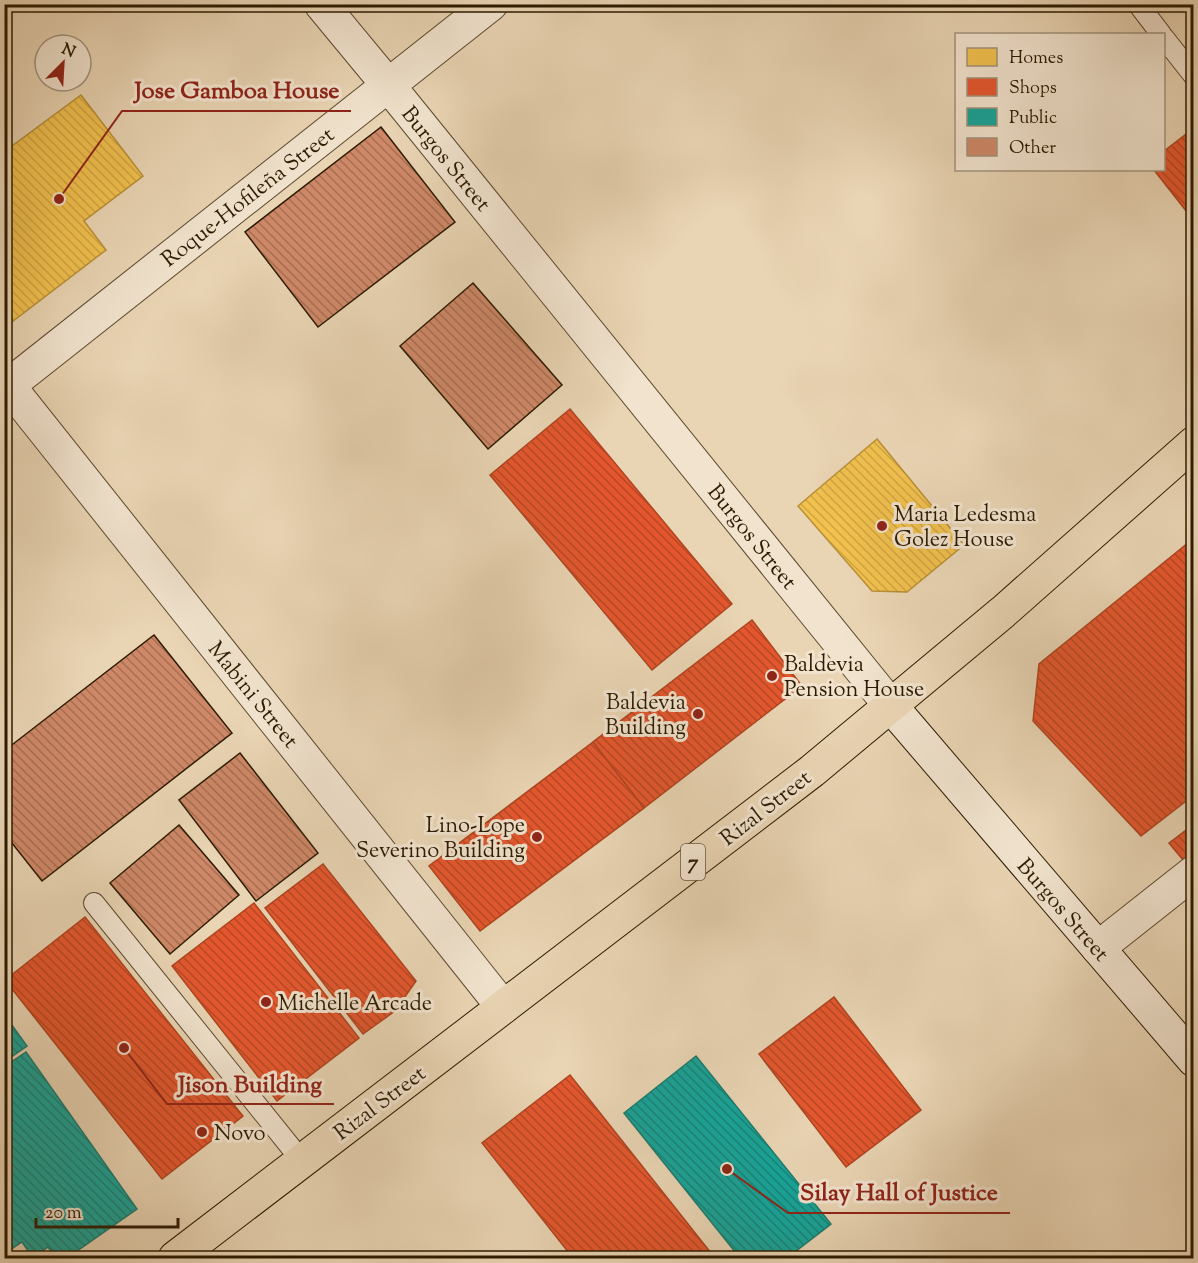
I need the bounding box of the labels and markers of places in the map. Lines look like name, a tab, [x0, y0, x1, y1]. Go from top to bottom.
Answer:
callout: Jose Gamboa House	[122, 69, 351, 111]
place label: Maria Ledesma Golez House	[894, 500, 1036, 557]
marker: Maria Ledesma Golez House	[875, 519, 889, 533]
place label: Baldevia Pension House	[784, 650, 924, 707]
marker: Baldevia Pension House	[765, 669, 779, 683]
place label: Baldevia Building	[605, 688, 686, 745]
marker: Baldevia Building	[691, 707, 705, 721]
place label: Lino-Lope Severino Building	[356, 811, 525, 868]
marker: Lino-Lope Severino Building	[530, 830, 544, 844]
place label: Michelle Arcade	[278, 989, 432, 1021]
marker: Michelle Arcade	[259, 995, 273, 1009]
callout: Jison Building	[167, 1062, 334, 1104]
place label: Novo	[214, 1119, 266, 1151]
marker: Novo	[195, 1125, 209, 1139]
callout: Silay Hall of Justice	[788, 1171, 1010, 1213]

